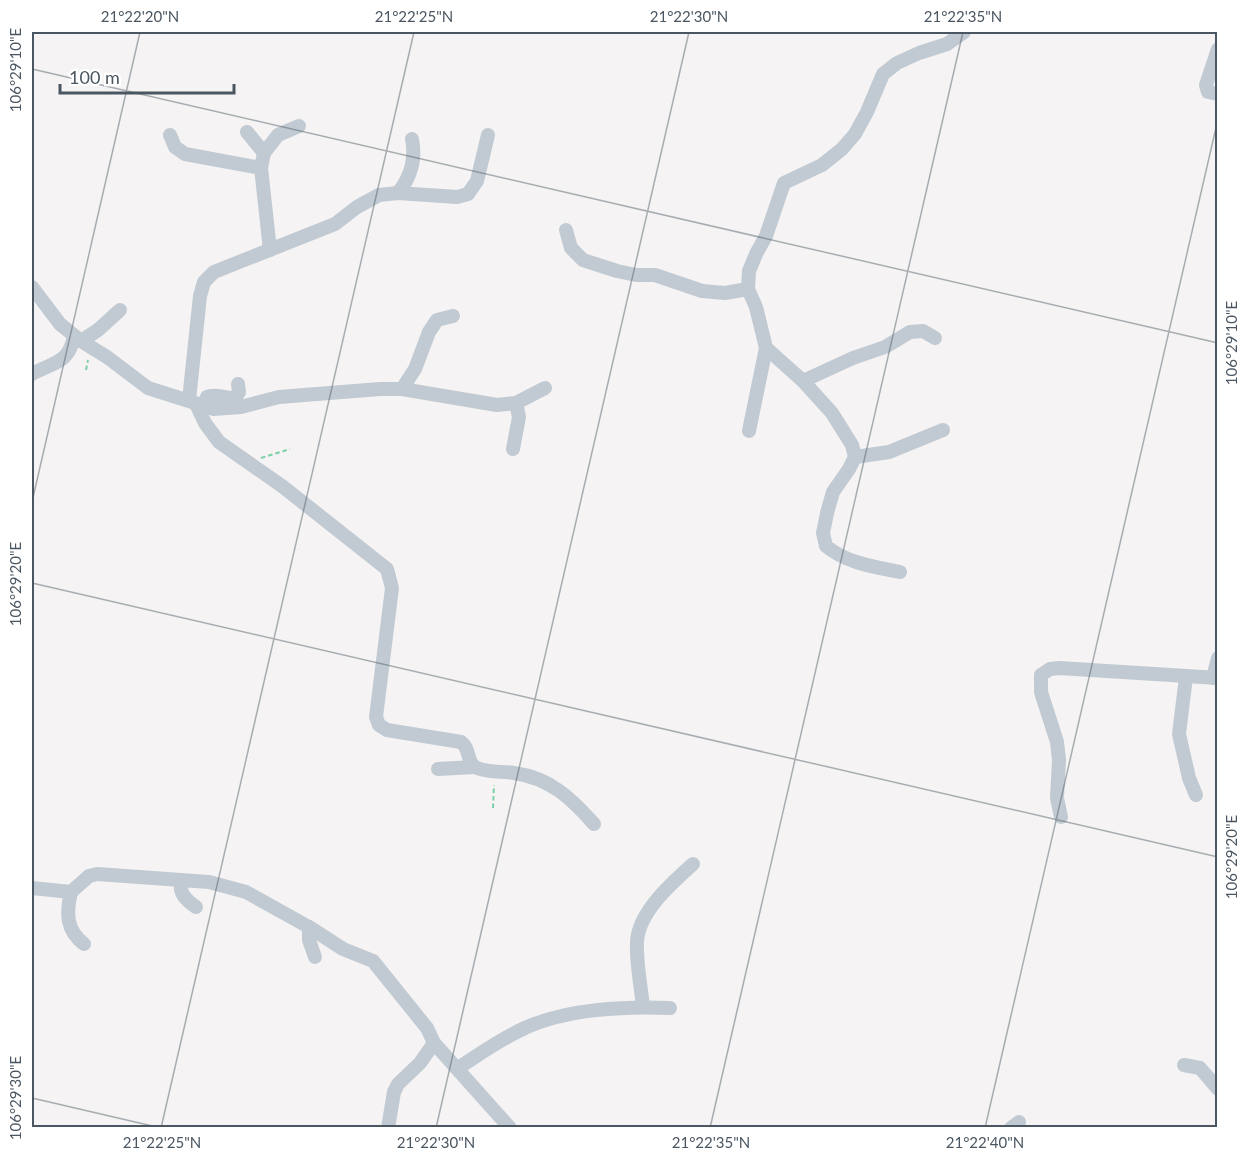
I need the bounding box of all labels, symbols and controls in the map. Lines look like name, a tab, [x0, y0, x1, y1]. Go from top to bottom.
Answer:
text: 21°22'20"N	[101, 7, 179, 25]
text: 21°22'25"N	[375, 7, 453, 25]
text: 21°22'30"N	[650, 7, 728, 25]
text: 21°22'35"N	[924, 7, 1002, 25]
text: 106°29'10"E	[6, 28, 24, 112]
scale bar	[60, 57, 234, 95]
text: 100 m	[69, 66, 120, 88]
text: 106°29'10"E	[1222, 301, 1240, 385]
text: 106°29'20"E	[6, 542, 24, 626]
text: 106°29'20"E	[1222, 815, 1240, 899]
text: 106°29'30"E	[6, 1056, 24, 1140]
text: 21°22'25"N	[123, 1133, 201, 1151]
text: 21°22'30"N	[397, 1133, 475, 1151]
text: 21°22'35"N	[672, 1133, 750, 1151]
text: 21°22'40"N	[946, 1133, 1024, 1151]

